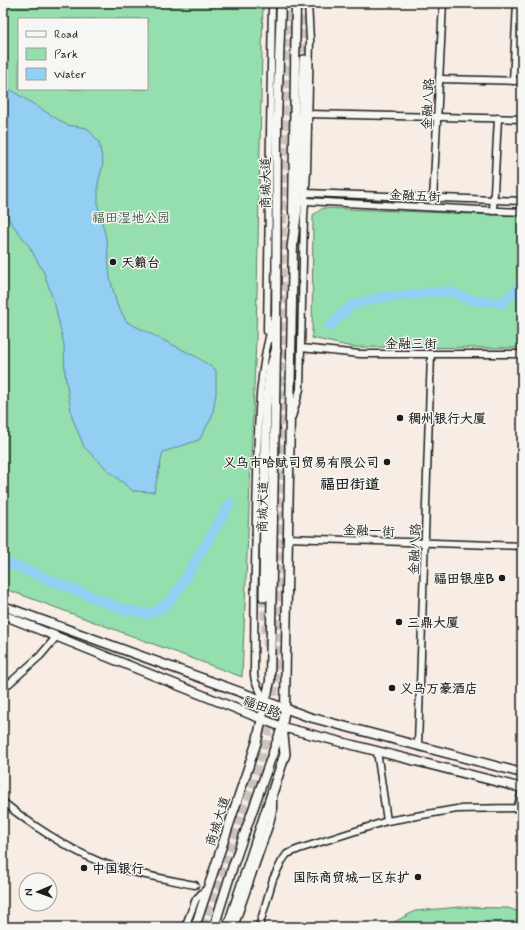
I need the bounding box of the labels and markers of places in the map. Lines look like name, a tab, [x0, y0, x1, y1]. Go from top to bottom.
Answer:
place label: 天籁台	[121, 255, 160, 272]
marker: 天籁台	[108, 257, 118, 267]
place label: 稠州银行大厦	[408, 411, 486, 428]
marker: 稠州银行大厦	[395, 413, 405, 423]
place label: 义乌市哈赋司贸易有限公司	[223, 455, 379, 472]
marker: 义乌市哈赋司贸易有限公司	[382, 457, 392, 467]
place label: 福田银座B	[434, 571, 495, 588]
marker: 福田银座B	[497, 573, 507, 583]
place label: 三鼎大厦	[407, 615, 459, 632]
marker: 三鼎大厦	[394, 617, 404, 627]
place label: 义乌万豪酒店	[400, 681, 478, 698]
marker: 义乌万豪酒店	[387, 683, 397, 693]
place label: 中国银行	[92, 861, 144, 878]
marker: 中国银行	[79, 863, 89, 873]
place label: 国际商贸城一区东扩	[293, 870, 410, 887]
marker: 国际商贸城一区东扩	[413, 872, 423, 882]

